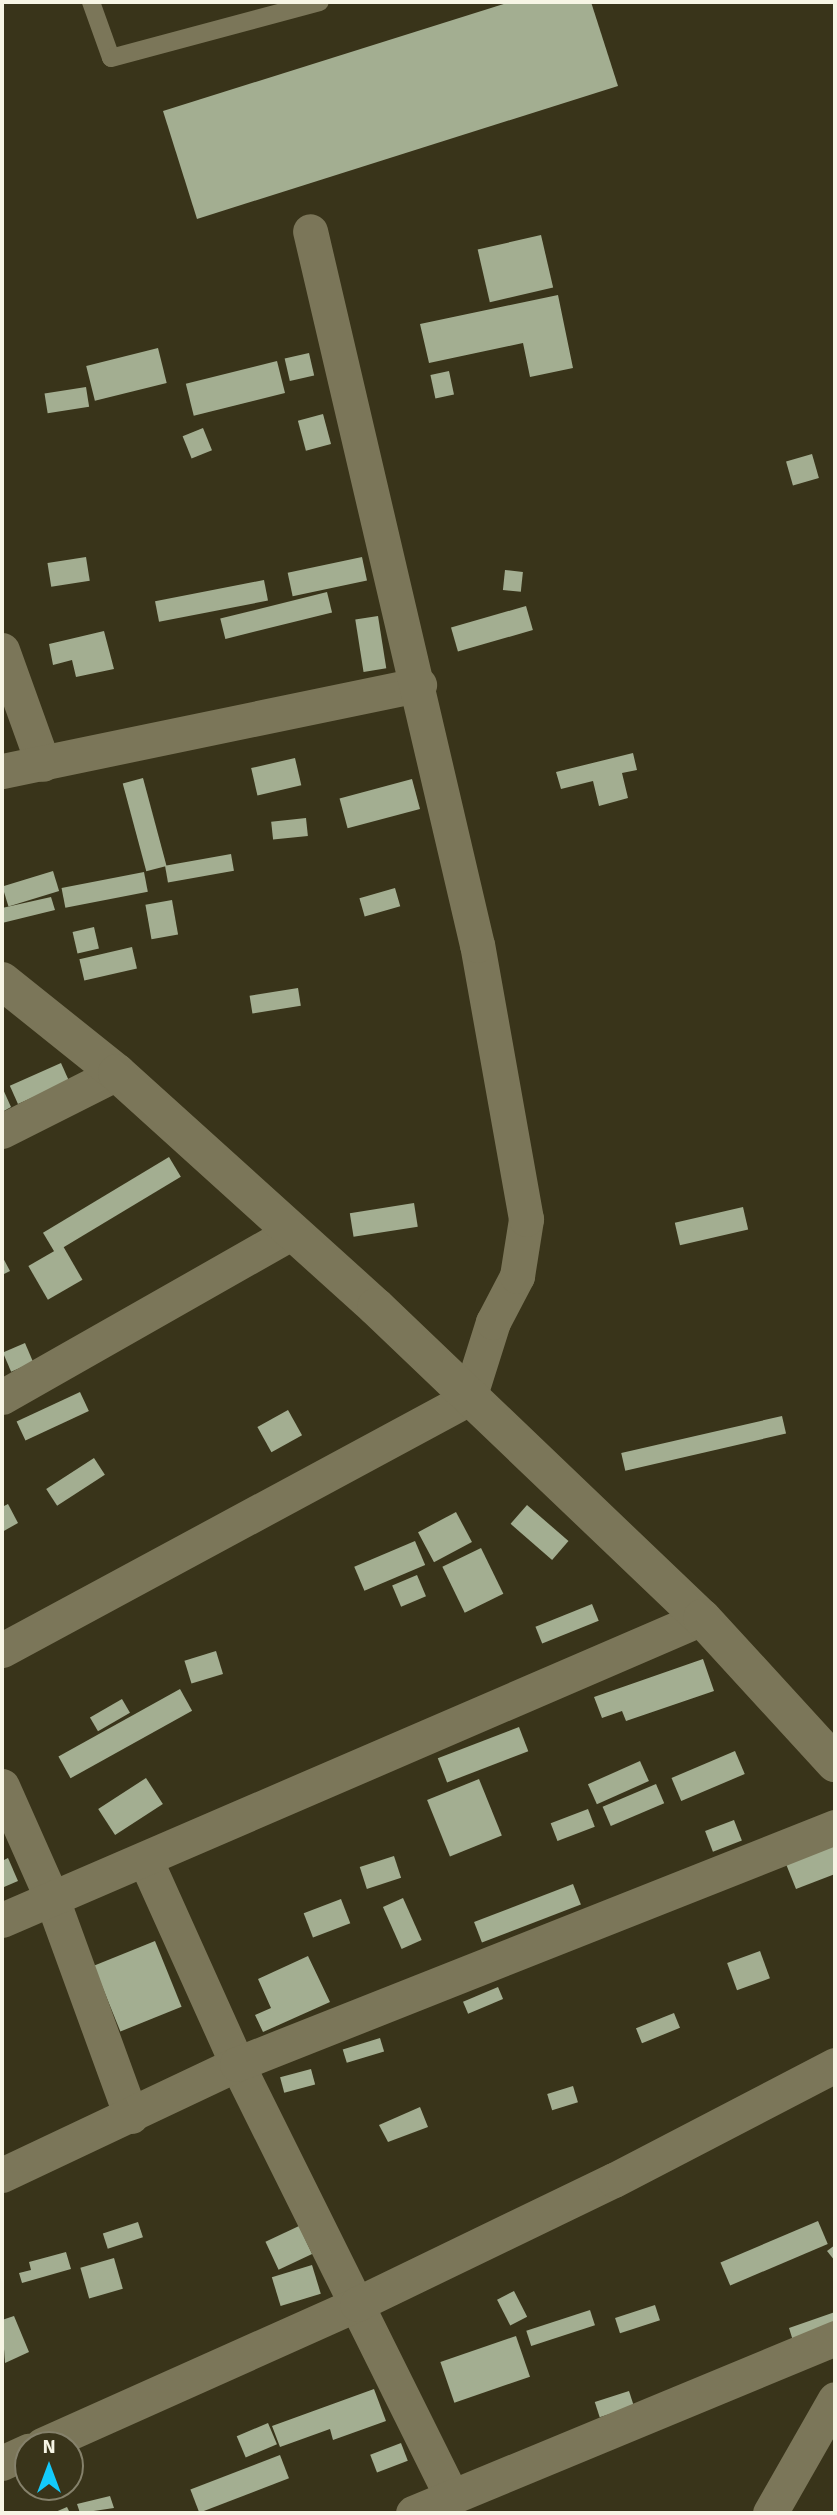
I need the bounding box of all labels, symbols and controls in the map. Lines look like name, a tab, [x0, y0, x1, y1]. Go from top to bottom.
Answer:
north arrow	[14, 2431, 84, 2501]
text: N	[42, 2435, 56, 2459]

